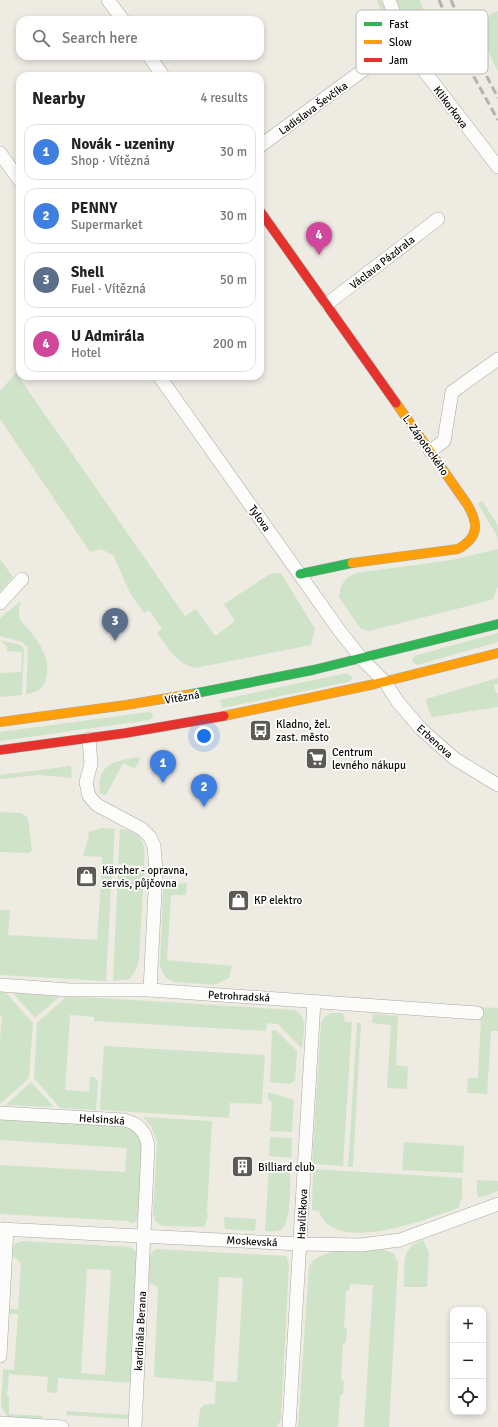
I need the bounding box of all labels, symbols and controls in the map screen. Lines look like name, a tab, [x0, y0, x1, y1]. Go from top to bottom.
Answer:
legend	[356, 10, 488, 74]
search box	[16, 16, 264, 60]
text: Fast	[389, 18, 409, 31]
icon: search	[30, 27, 52, 49]
text: Search here	[62, 29, 138, 47]
text: Slow	[389, 36, 412, 49]
text: Jam	[389, 54, 408, 67]
street label: Ladislava Ševčíka	[276, 78, 351, 138]
street label: Klikorkova	[431, 84, 471, 131]
text: Nearby	[32, 88, 85, 109]
text: 4 results	[200, 90, 248, 106]
text: Novák - uzeniny	[71, 135, 175, 153]
text: 1	[42, 144, 50, 160]
text: 30 m	[220, 144, 247, 160]
text: Shop · Vítězná	[71, 153, 150, 169]
text: PENNY	[71, 199, 117, 217]
text: 2	[42, 208, 50, 224]
text: 30 m	[220, 208, 247, 224]
text: Supermarket	[71, 217, 143, 233]
pin: 4	[306, 222, 332, 255]
street label: Václava Pázdrala	[347, 233, 418, 292]
text: Shell	[71, 263, 104, 281]
text: 3	[42, 272, 50, 288]
text: 50 m	[220, 272, 247, 288]
text: Fuel · Vítězná	[71, 281, 146, 297]
text: U Admirála	[71, 327, 144, 345]
text: 4	[42, 336, 50, 352]
text: 200 m	[213, 336, 247, 352]
text: Hotel	[71, 345, 101, 361]
street label: L. Zápotockého	[400, 412, 451, 478]
street label: Tylova	[246, 503, 273, 534]
pin: 3	[102, 608, 128, 641]
street label: Vítězná	[164, 688, 201, 707]
bus stop icon: Kladno, žel. zast. město	[248, 717, 274, 743]
place label: Kladno, žel. zast. město	[276, 718, 331, 744]
street label: Erbenova	[414, 722, 456, 761]
your location	[194, 726, 214, 746]
supermarket icon: Centrum levného nákupu	[303, 745, 329, 771]
place label: Centrum levného nákupu	[332, 746, 406, 772]
pin: 1	[150, 750, 176, 783]
pin: 2	[191, 774, 217, 807]
shop icon: Kärcher - opravna, servis, půjčovna	[74, 863, 100, 889]
place label: Kärcher - opravna, servis, půjčovna	[102, 864, 188, 890]
shop icon: KP elektro	[226, 887, 252, 913]
place label: KP elektro	[254, 894, 303, 907]
street label: Petrohradská	[208, 988, 271, 1005]
street label: Helsinská	[79, 1111, 126, 1128]
building icon: Billiard club	[229, 1154, 255, 1180]
place label: Billiard club	[258, 1161, 315, 1174]
street label: Havlíčkova	[295, 1188, 310, 1240]
street label: Moskevská	[226, 1234, 278, 1249]
street label: kardinála Berana	[132, 1290, 149, 1371]
map controls	[450, 1307, 486, 1415]
button: +	[450, 1307, 486, 1343]
button: −	[450, 1343, 486, 1379]
button: locate	[450, 1379, 486, 1415]

